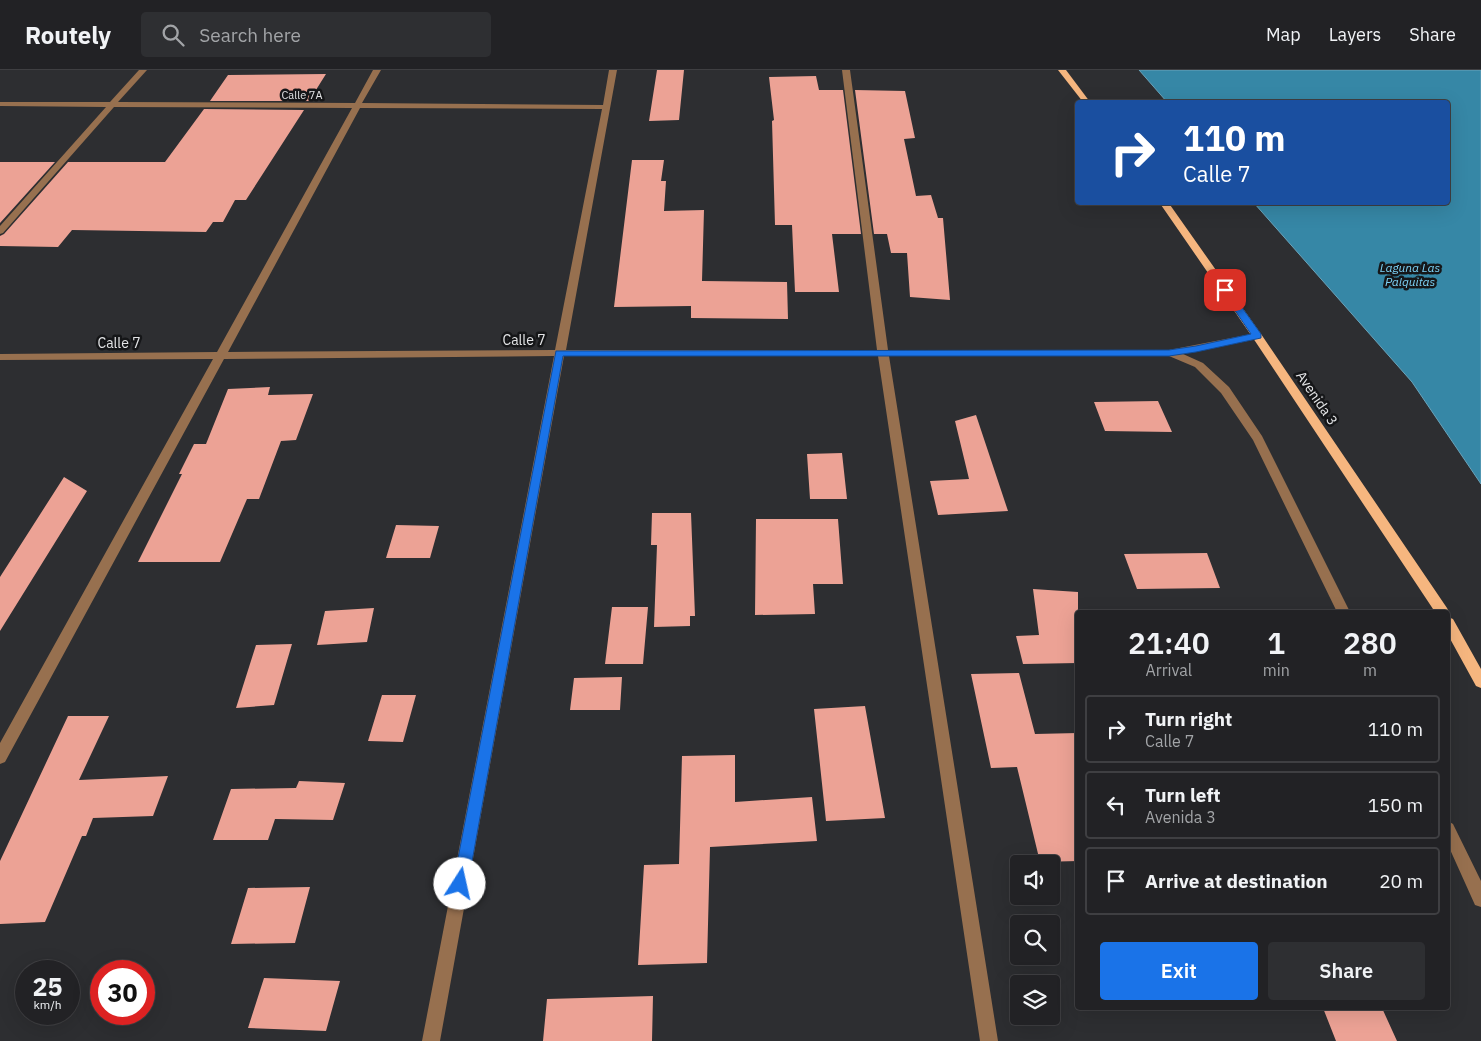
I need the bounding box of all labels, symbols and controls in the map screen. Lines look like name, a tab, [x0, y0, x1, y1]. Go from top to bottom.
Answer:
search box	[141, 12, 491, 57]
text: Routely	[25, 19, 111, 51]
icon: search	[159, 21, 187, 49]
text: Search here	[199, 23, 301, 47]
text: Map	[1266, 23, 1301, 46]
text: Layers	[1329, 23, 1381, 46]
text: Share	[1409, 23, 1456, 46]
street label: Calle 7A	[282, 88, 322, 102]
text: 110 m	[1183, 115, 1286, 161]
icon: right	[1100, 120, 1165, 185]
text: Calle 7	[1183, 159, 1251, 188]
water label: Laguna Las Palquitas	[1380, 260, 1440, 289]
pin	[1204, 269, 1246, 311]
icon: arrive	[1211, 276, 1239, 304]
street label: Calle 7	[502, 331, 546, 349]
street label: Calle 7	[97, 334, 141, 352]
street label: Avenida 3	[1292, 367, 1342, 429]
text: 21:40	[1128, 623, 1210, 662]
text: 1	[1267, 623, 1285, 662]
text: 280	[1343, 623, 1397, 662]
text: Arrival	[1146, 660, 1192, 680]
text: min	[1263, 660, 1290, 680]
text: m	[1363, 660, 1377, 680]
text: Turn right	[1145, 707, 1232, 731]
icon: right	[1102, 715, 1130, 743]
text: 110 m	[1368, 717, 1423, 741]
text: Calle 7	[1145, 731, 1194, 751]
text: Turn left	[1145, 783, 1221, 807]
icon: left	[1102, 791, 1130, 819]
text: 150 m	[1368, 793, 1423, 817]
text: Avenida 3	[1145, 807, 1216, 827]
map controls	[1010, 855, 1060, 1025]
button: sound	[1010, 855, 1060, 905]
position arrow	[433, 857, 485, 909]
icon: arrive	[1102, 867, 1130, 895]
text: Arrive at destination	[1145, 869, 1328, 893]
text: 20 m	[1379, 869, 1423, 893]
button: search	[1010, 915, 1060, 965]
button: Exit	[1100, 942, 1258, 1000]
button: Share	[1268, 942, 1425, 1000]
speed limit sign: 30	[90, 960, 155, 1025]
text: 25	[32, 970, 63, 1003]
button: layers	[1010, 975, 1060, 1025]
text: km/h	[33, 997, 62, 1012]

